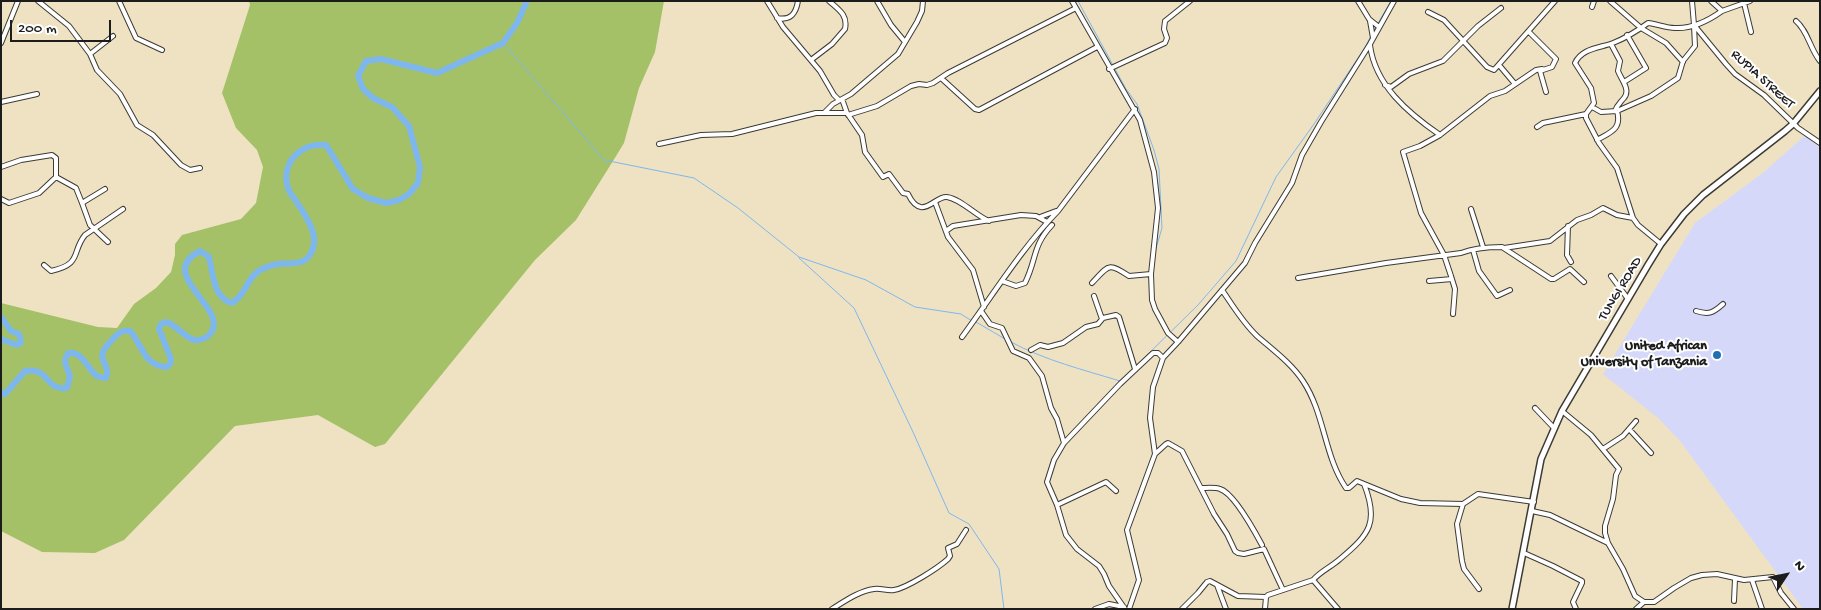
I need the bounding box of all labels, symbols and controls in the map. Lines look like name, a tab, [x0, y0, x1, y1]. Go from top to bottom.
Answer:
scale bar	[12, 10, 114, 42]
text: 200 m	[18, 20, 57, 38]
street label: RUPIA STREET	[1727, 47, 1797, 113]
street label: TUNGI ROAD	[1595, 254, 1647, 324]
place label: United African University of Tanzania	[1581, 339, 1707, 372]
marker: United African University of Tanzania	[1711, 349, 1723, 361]
north arrow	[1761, 550, 1811, 600]
text: N	[1789, 558, 1808, 575]

